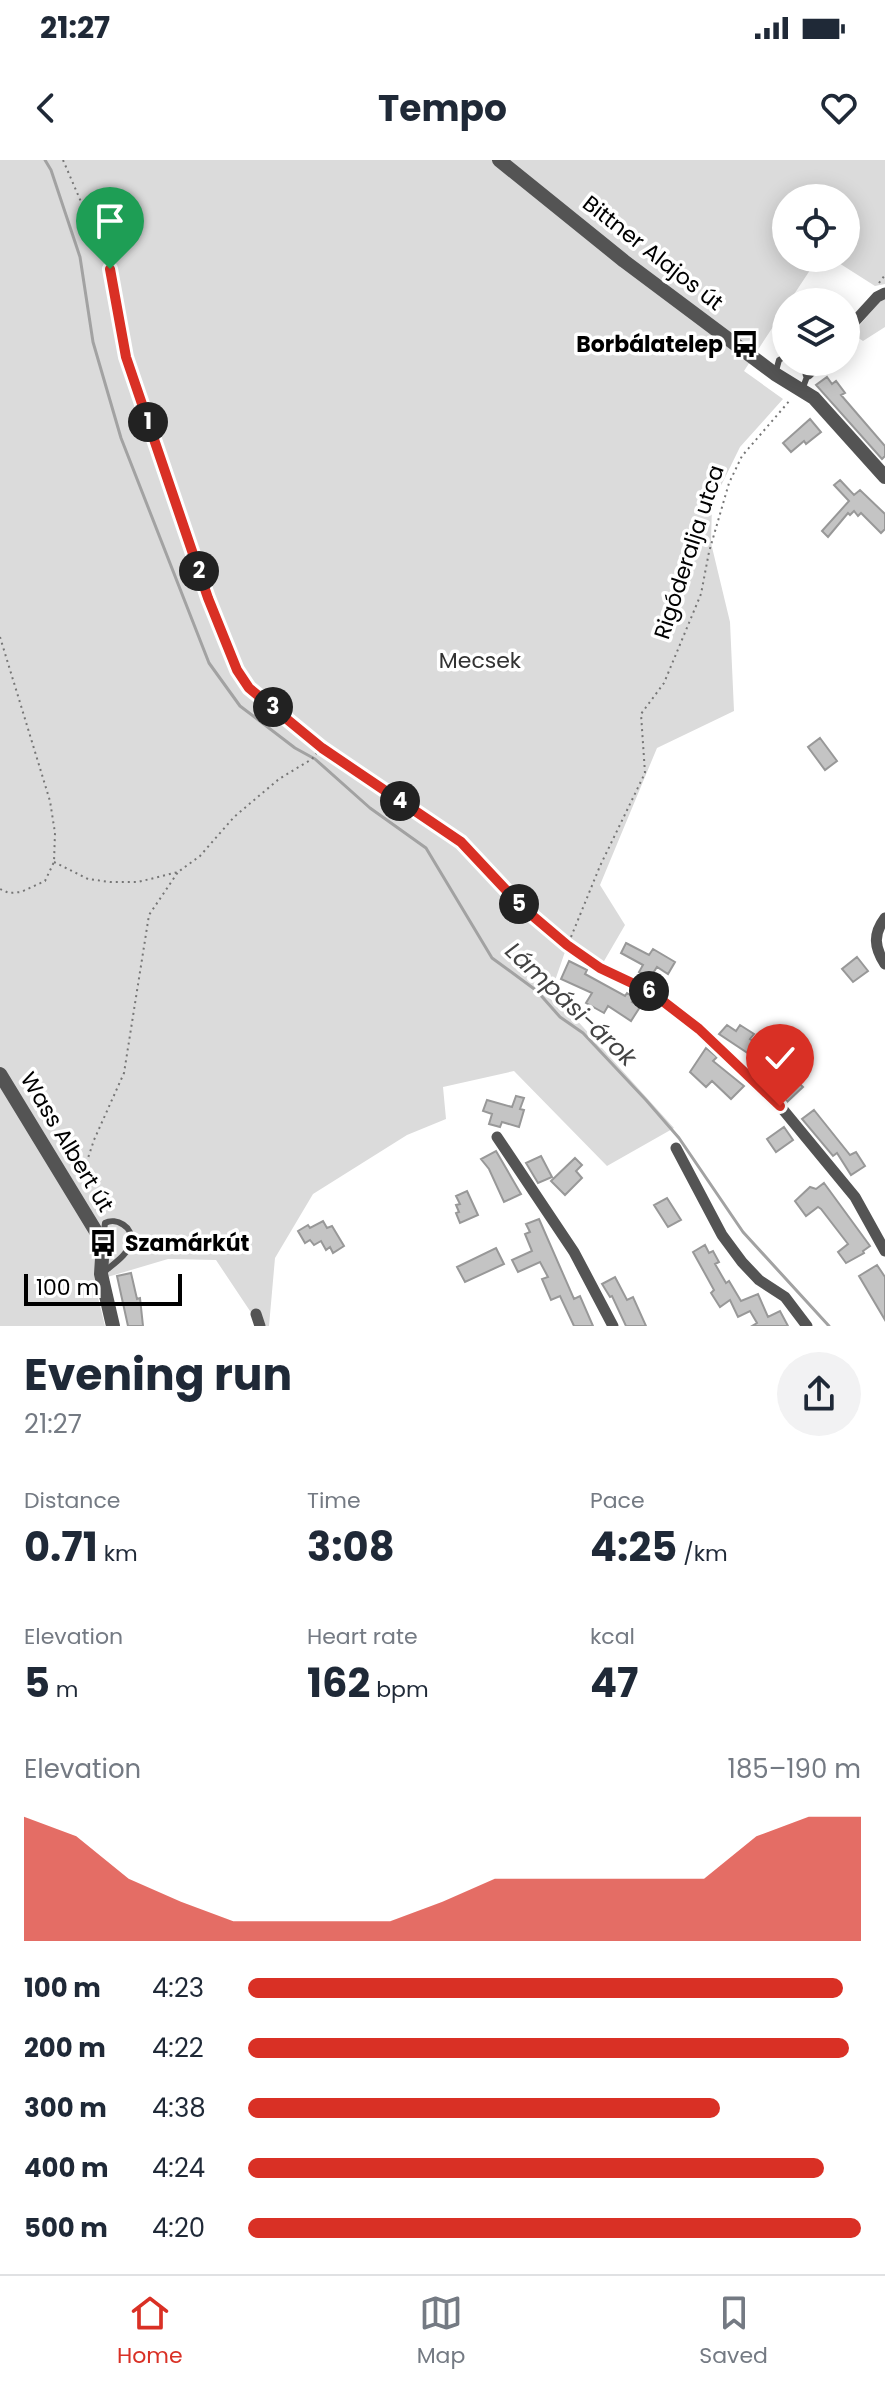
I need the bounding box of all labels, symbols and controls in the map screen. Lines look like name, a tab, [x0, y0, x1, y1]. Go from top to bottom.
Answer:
text: 21:27	[40, 6, 110, 49]
text: Tempo	[378, 83, 507, 134]
icon: back	[24, 86, 68, 130]
icon: heart	[817, 86, 861, 130]
map controls	[772, 184, 860, 376]
button: locate	[772, 184, 860, 272]
pin	[76, 187, 144, 269]
street label: Bittner Alajos út	[576, 188, 730, 318]
icon: arrive	[88, 199, 132, 243]
button: layers	[772, 288, 860, 376]
place label: Borbálatelep	[576, 329, 723, 360]
bus stop icon: Borbálatelep	[730, 329, 760, 359]
pin: 1	[128, 402, 168, 442]
text: 1	[144, 406, 152, 437]
street label: Rigóderalja utca	[646, 461, 732, 643]
pin: 2	[179, 551, 219, 591]
text: 2	[193, 555, 205, 586]
park label: Mecsek	[439, 645, 522, 676]
pin: 3	[253, 687, 293, 727]
text: 3	[266, 691, 280, 722]
pin: 4	[380, 781, 420, 821]
text: 4	[393, 785, 407, 816]
pin: 5	[499, 884, 539, 924]
text: 5	[512, 888, 526, 919]
water label: Lámpási-árok	[498, 935, 645, 1075]
pin: 6	[629, 971, 669, 1011]
text: 6	[642, 975, 656, 1006]
pin	[746, 1024, 814, 1106]
icon: check	[758, 1036, 802, 1080]
street label: Wass Albert út	[13, 1066, 121, 1218]
bus stop icon: Szamárkút	[88, 1228, 118, 1258]
place label: Szamárkút	[125, 1228, 249, 1259]
scale bar	[24, 1270, 182, 1306]
text: 100 m	[36, 1272, 99, 1303]
text: Evening run	[24, 1344, 292, 1405]
button: share	[777, 1352, 861, 1436]
text: 21:27	[24, 1406, 82, 1442]
text: Distance	[24, 1485, 120, 1516]
text: Time	[307, 1485, 361, 1516]
text: Pace	[590, 1485, 645, 1516]
text: 0.71	[24, 1519, 98, 1575]
text: 3:08	[307, 1519, 395, 1575]
text: 4:25	[590, 1519, 677, 1575]
text: km	[98, 1538, 138, 1569]
text: /km	[677, 1538, 728, 1569]
text: Elevation	[24, 1621, 123, 1652]
text: Heart rate	[307, 1621, 418, 1652]
text: kcal	[590, 1621, 635, 1652]
text: 5	[24, 1655, 50, 1711]
text: 162	[307, 1655, 370, 1711]
text: 47	[590, 1655, 638, 1711]
text: m	[50, 1674, 79, 1705]
text: bpm	[370, 1674, 429, 1705]
text: Elevation	[24, 1751, 141, 1787]
text: 185–190 m	[728, 1751, 861, 1787]
text: 100 m	[24, 1970, 101, 2006]
text: 4:23	[152, 1970, 204, 2006]
text: 200 m	[24, 2030, 106, 2066]
text: 4:22	[152, 2030, 204, 2066]
text: 300 m	[24, 2090, 107, 2126]
text: 4:38	[152, 2090, 206, 2126]
text: 400 m	[24, 2150, 109, 2186]
text: 4:24	[152, 2150, 205, 2186]
text: 500 m	[24, 2210, 108, 2246]
text: 4:20	[152, 2210, 205, 2246]
tab: Home	[117, 2291, 183, 2372]
tab: Map	[417, 2291, 465, 2372]
tab: Saved	[699, 2291, 768, 2372]

